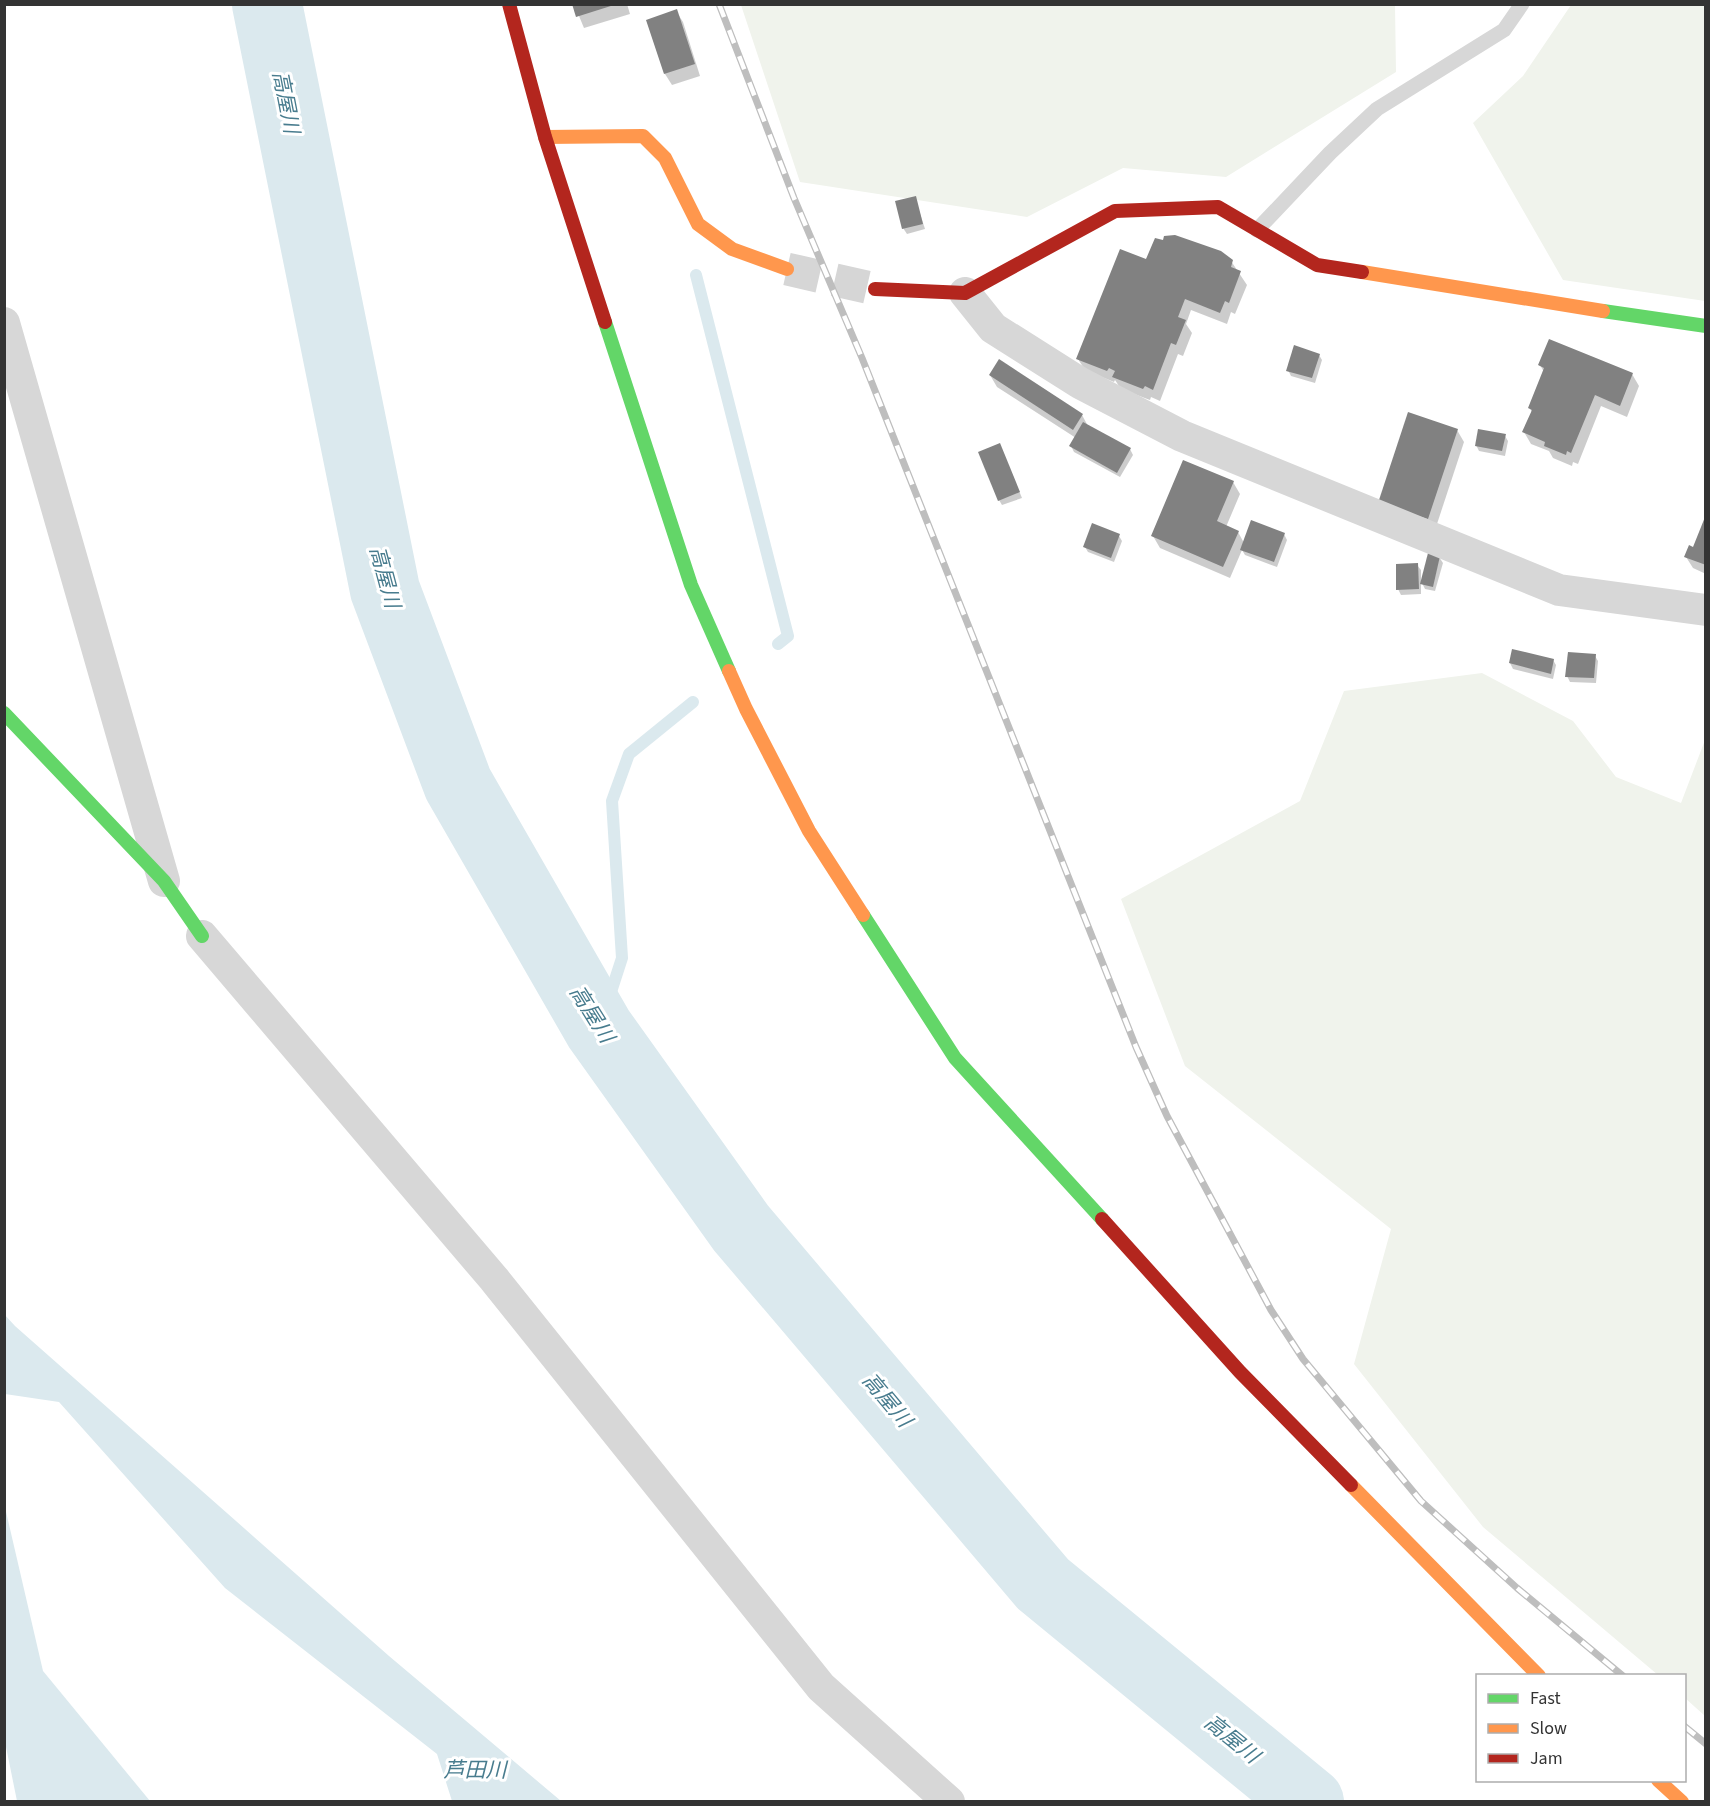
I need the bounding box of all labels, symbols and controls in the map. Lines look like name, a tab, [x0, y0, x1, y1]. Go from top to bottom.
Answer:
water label: 高屋川	[265, 68, 307, 138]
water label: 高屋川	[362, 543, 408, 613]
water label: 高屋川	[563, 979, 622, 1050]
water label: 高屋川	[855, 1366, 920, 1435]
legend	[1476, 1674, 1686, 1782]
text: Fast	[1530, 1686, 1561, 1711]
water label: 高屋川	[1198, 1708, 1267, 1772]
text: Slow	[1530, 1716, 1567, 1741]
text: Jam	[1530, 1746, 1563, 1771]
water label: 芦田川	[444, 1755, 508, 1785]

